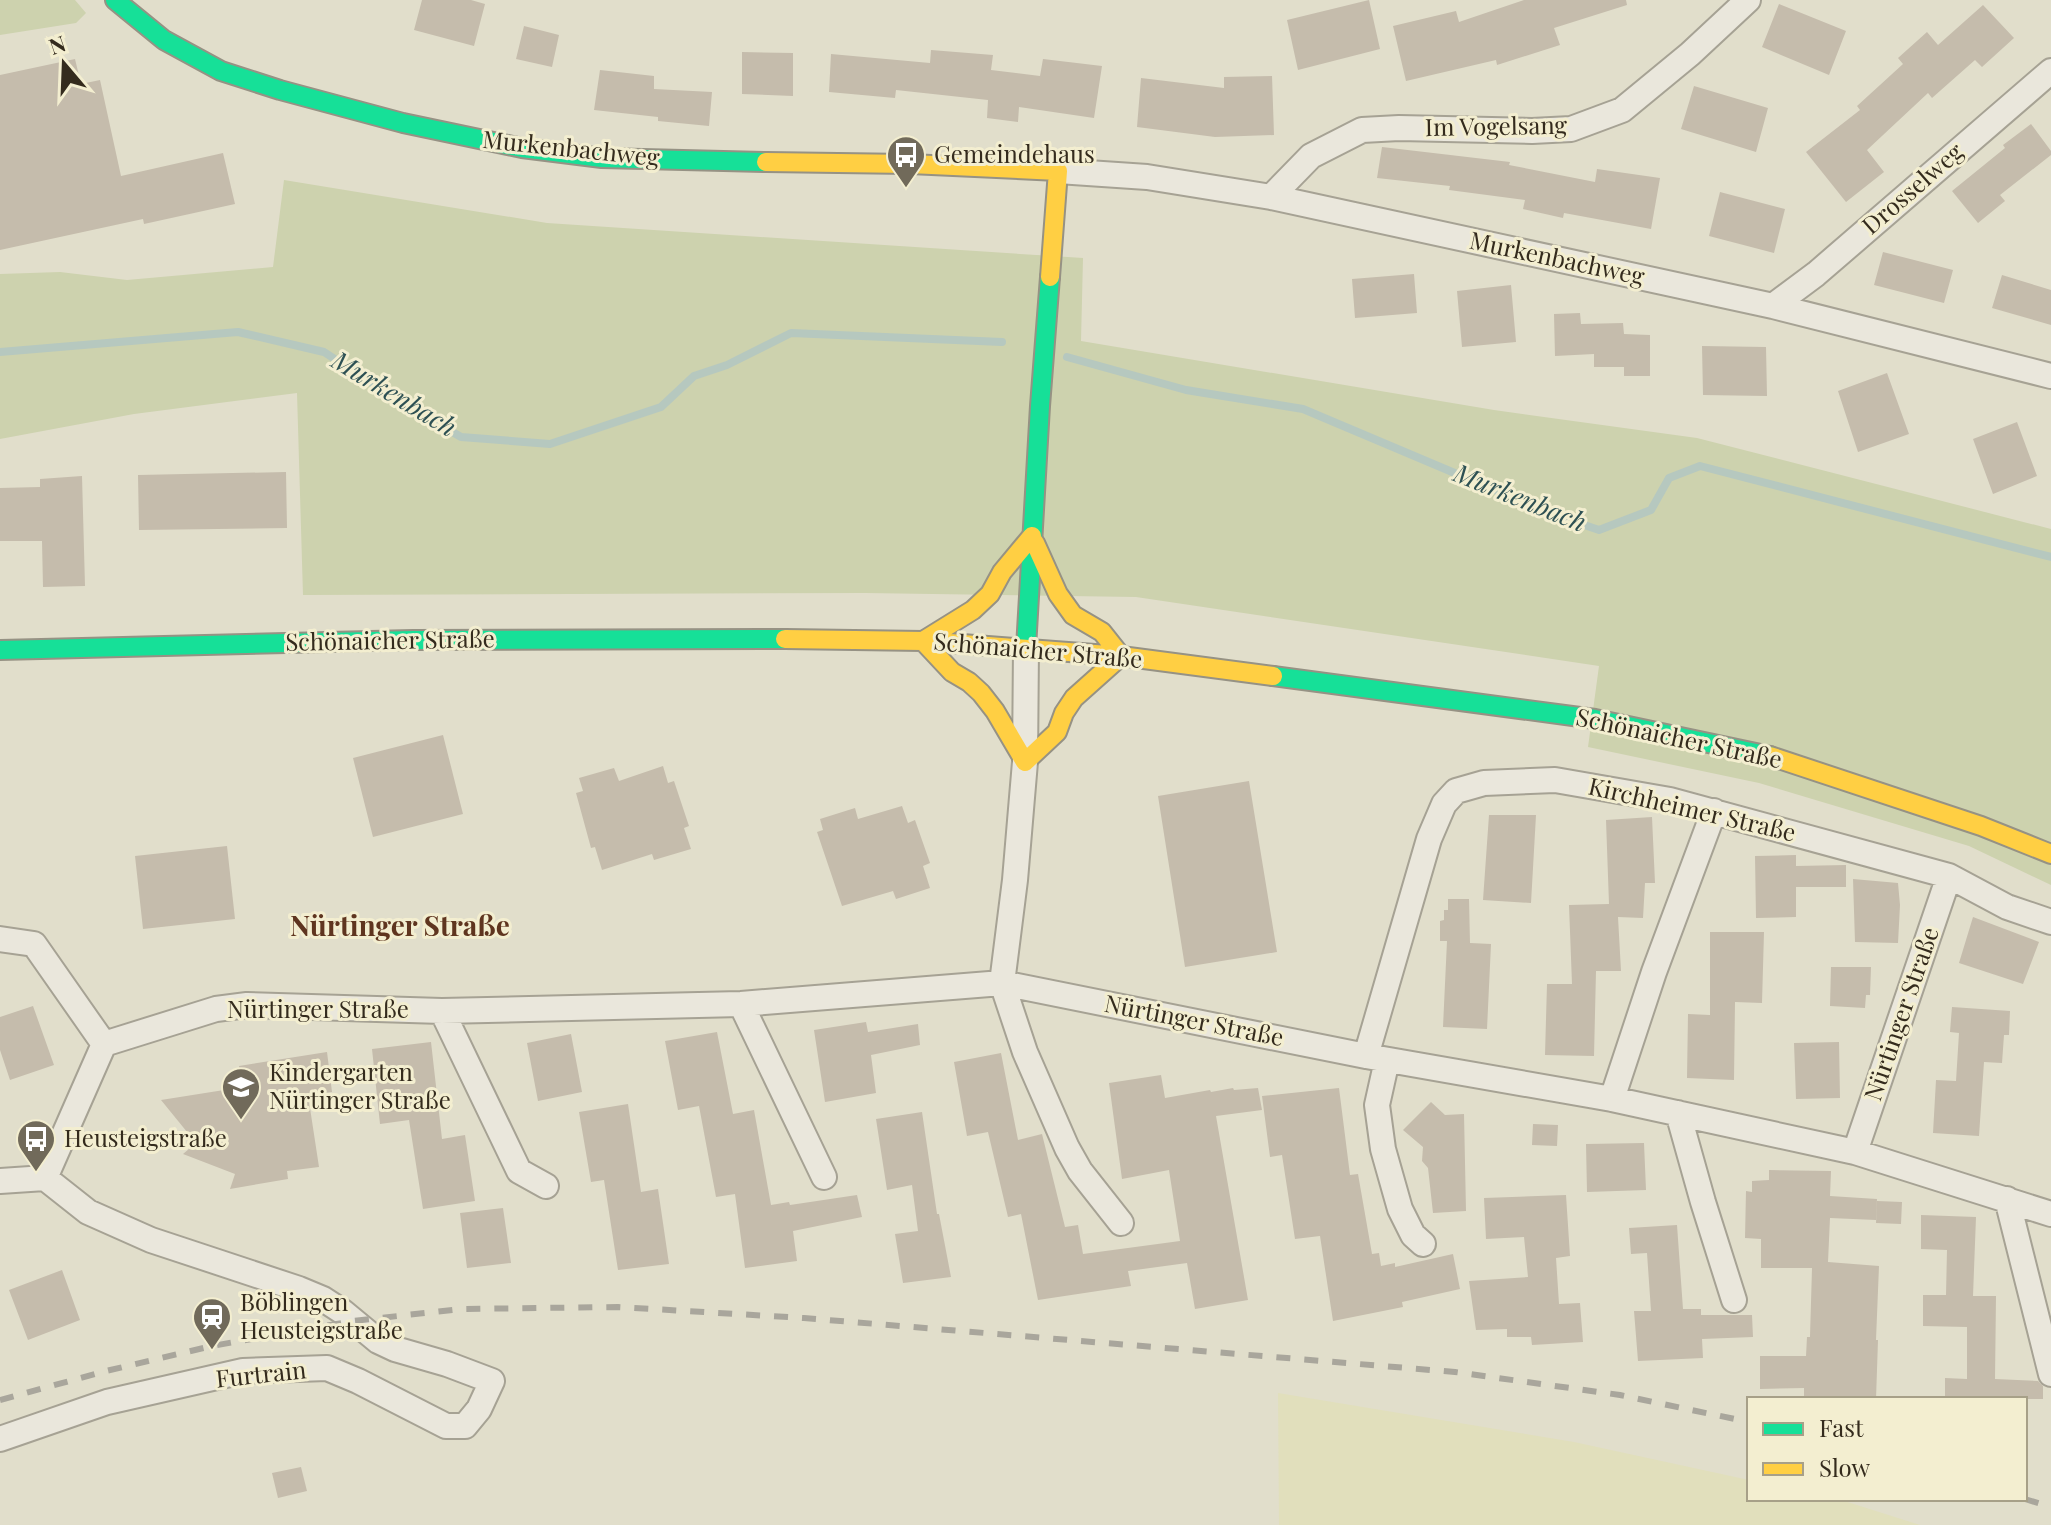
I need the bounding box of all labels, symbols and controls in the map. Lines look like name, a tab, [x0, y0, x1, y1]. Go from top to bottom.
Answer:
north arrow	[24, 24, 104, 104]
text: N	[45, 27, 70, 61]
street label: Im Vogelsang	[1425, 108, 1568, 142]
street label: Murkenbachweg	[481, 122, 662, 172]
bus stop icon: Gemeindehaus	[885, 134, 927, 189]
street label: Drosselweg	[1854, 134, 1969, 240]
place label: Gemeindehaus	[934, 137, 1095, 169]
street label: Murkenbachweg	[1467, 223, 1648, 291]
water label: Murkenbach	[325, 341, 464, 444]
water label: Murkenbach	[1448, 454, 1592, 539]
street label: Schönaicher Straße	[285, 621, 495, 657]
street label: Schönaicher Straße	[932, 624, 1144, 674]
street label: Schönaicher Straße	[1574, 700, 1785, 774]
street label: Kirchheimer Straße	[1586, 769, 1799, 847]
district label: Nürtinger Straße	[290, 906, 510, 943]
street label: Nürtinger Straße	[1855, 922, 1945, 1105]
street label: Nürtinger Straße	[1102, 986, 1287, 1052]
street label: Nürtinger Straße	[227, 992, 409, 1024]
place label: Kindergarten Nürtinger Straße	[269, 1055, 451, 1115]
school or university icon: Kindergarten Nürtinger Straße	[220, 1066, 262, 1121]
bus stop icon: Heusteigstraße	[15, 1118, 57, 1173]
place label: Heusteigstraße	[64, 1121, 227, 1153]
place label: Böblingen Heusteigstraße	[240, 1285, 403, 1345]
station icon: Böblingen Heusteigstraße	[191, 1296, 233, 1351]
street label: Furtrain	[214, 1352, 308, 1394]
legend	[1747, 1397, 2027, 1501]
text: Fast	[1819, 1411, 1864, 1443]
text: Slow	[1819, 1451, 1871, 1483]

